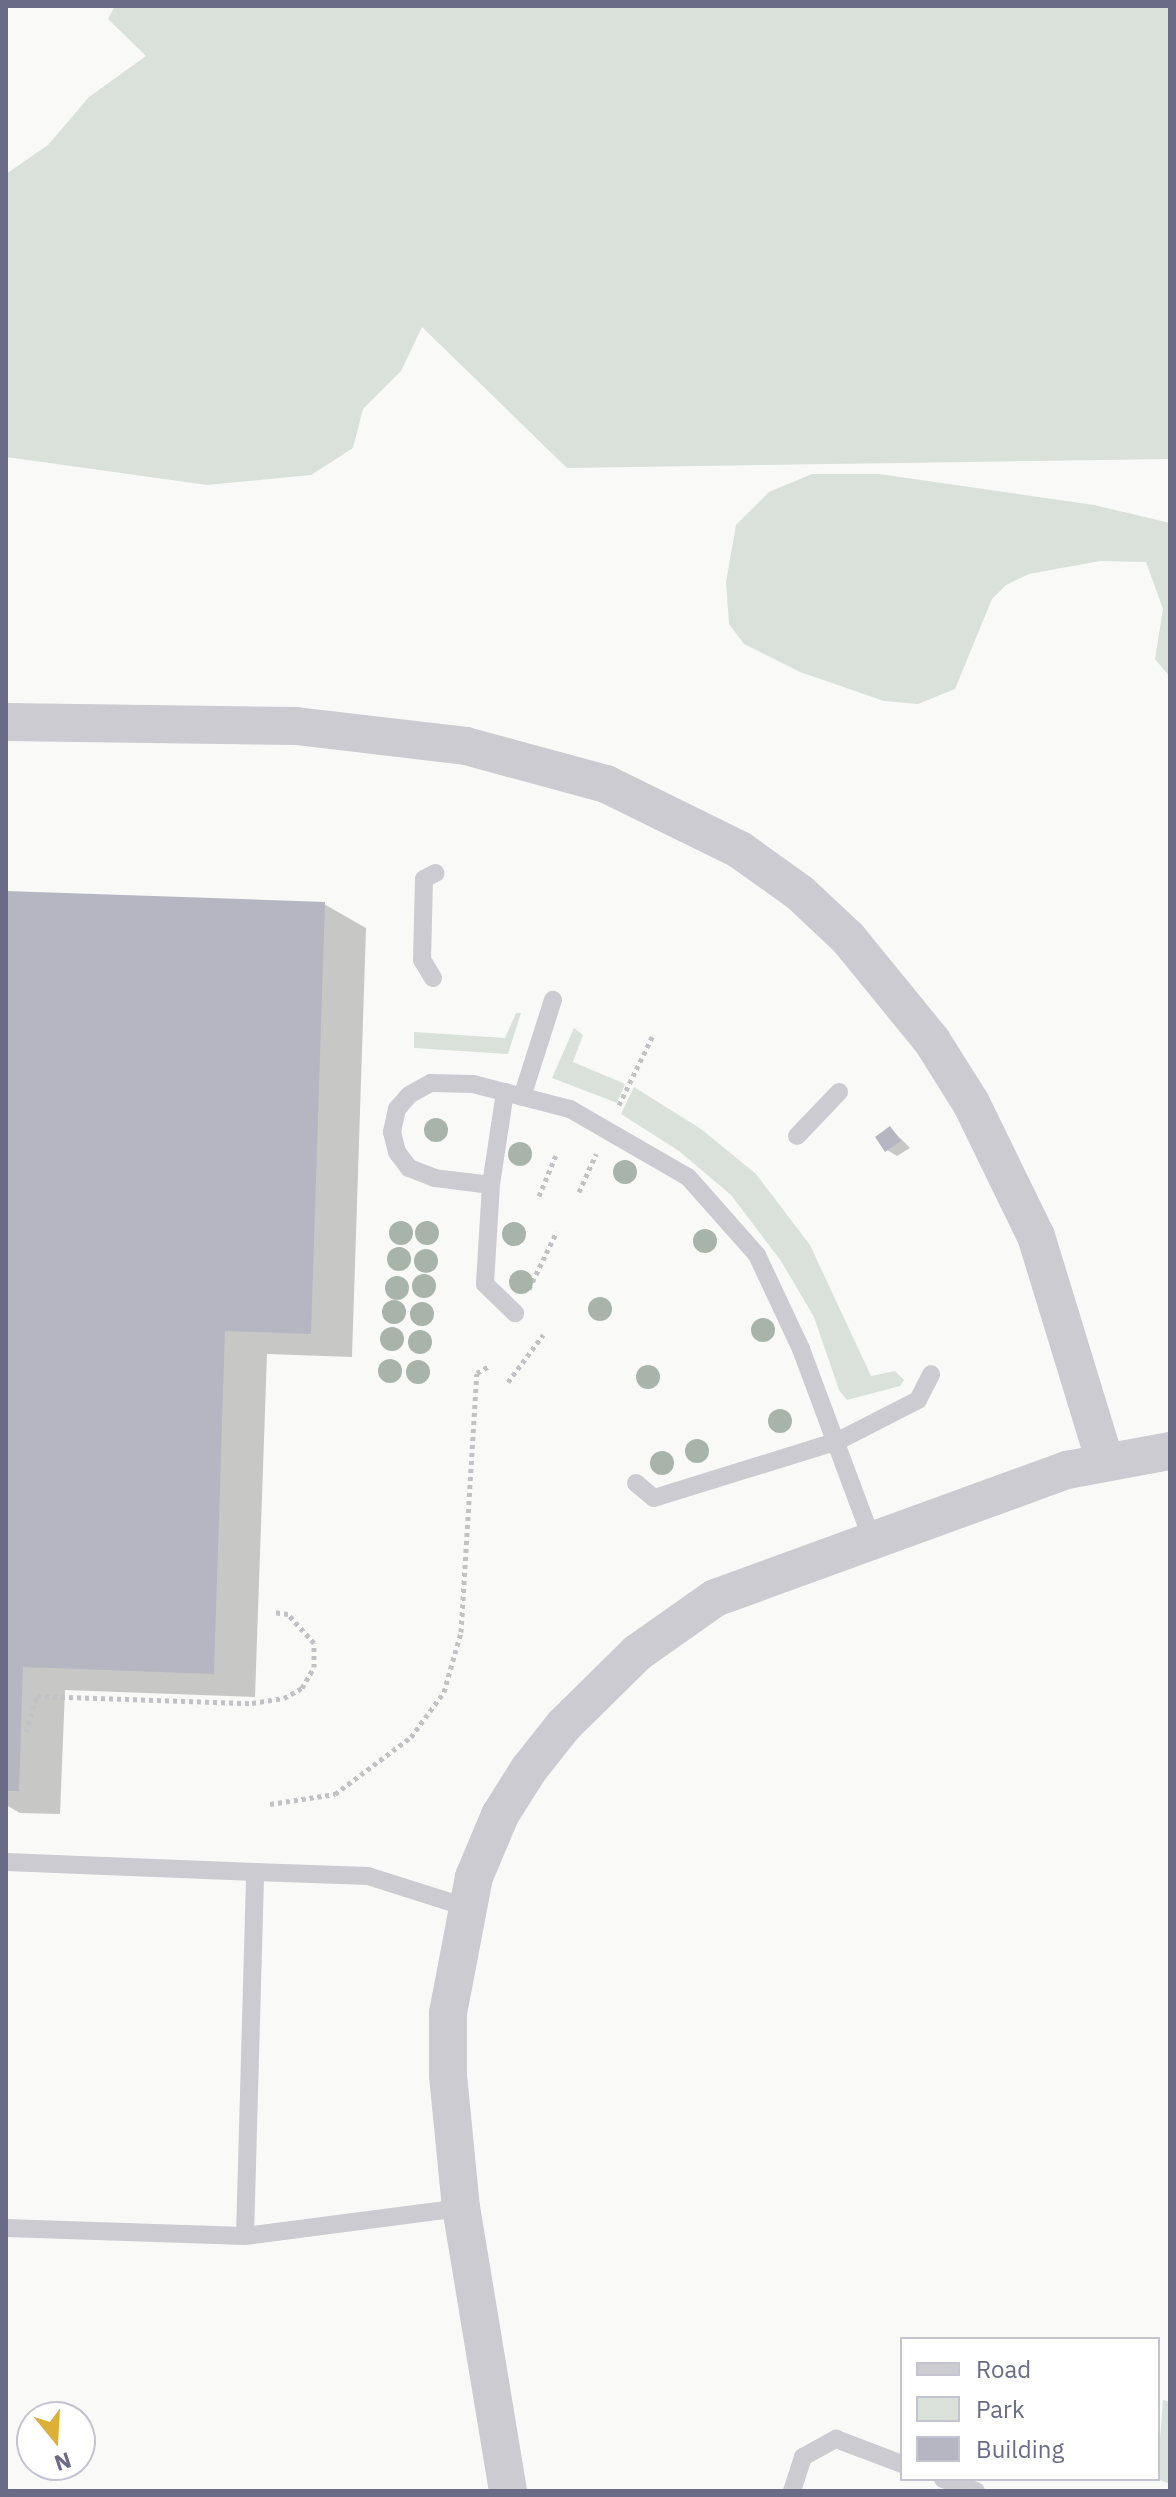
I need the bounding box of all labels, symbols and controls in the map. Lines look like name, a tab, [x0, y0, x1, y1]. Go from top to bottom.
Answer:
legend	[900, 2337, 1160, 2481]
text: Road	[976, 2353, 1031, 2385]
text: Park	[976, 2393, 1025, 2425]
north arrow	[16, 2401, 96, 2481]
text: Building	[976, 2433, 1064, 2465]
text: N	[51, 2446, 75, 2479]

